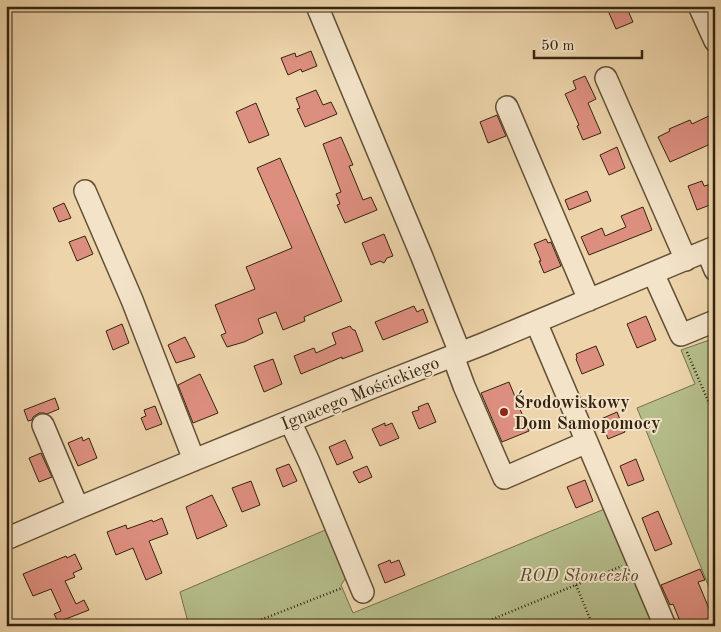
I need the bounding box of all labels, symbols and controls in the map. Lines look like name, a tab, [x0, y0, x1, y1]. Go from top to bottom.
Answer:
scale bar	[534, 28, 641, 60]
text: 50 m	[541, 39, 575, 54]
street label: Ignacego Mościckiego	[279, 354, 442, 434]
place label: Środowiskowy Dom Samopomocy	[514, 390, 661, 433]
marker: Środowiskowy Dom Samopomocy	[498, 406, 510, 418]
park label: ROD Słoneczko	[518, 567, 639, 585]

